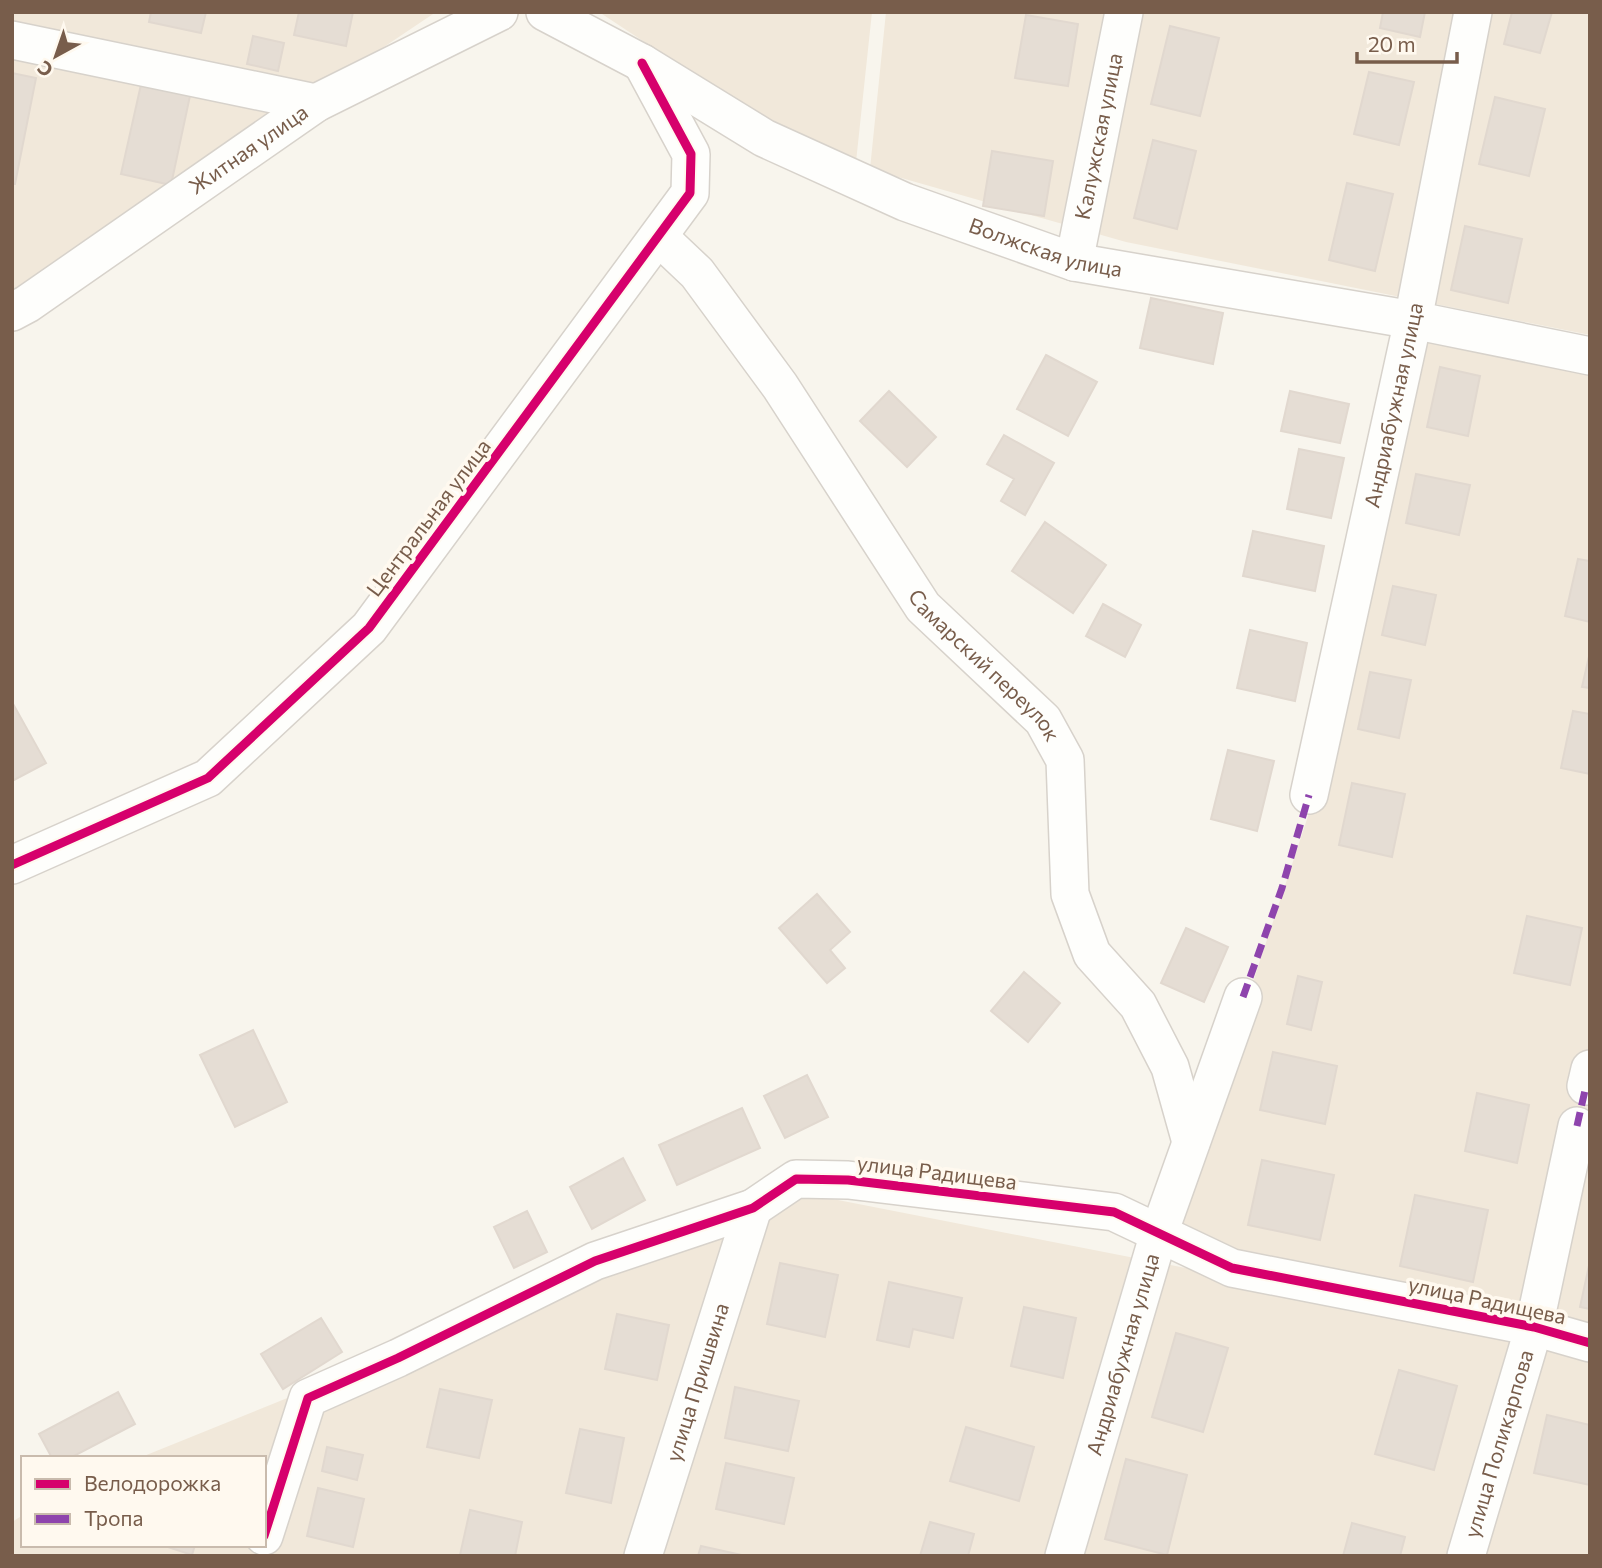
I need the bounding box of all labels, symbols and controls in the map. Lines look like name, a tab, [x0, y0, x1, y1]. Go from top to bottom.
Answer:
north arrow	[21, 21, 91, 91]
scale bar	[1357, 21, 1457, 65]
text: 20 m	[1368, 31, 1416, 56]
street label: Калужская улица	[1069, 51, 1126, 222]
text: С	[32, 56, 57, 82]
street label: Житная улица	[184, 99, 312, 199]
street label: Волжская улица	[966, 212, 1124, 281]
street label: Андриабужная улица	[1358, 300, 1427, 510]
street label: Центральная улица	[361, 434, 495, 601]
street label: Самарский переулок	[904, 584, 1066, 745]
street label: улица Радищева	[856, 1149, 1018, 1194]
street label: Андриабужная улица	[1080, 1250, 1163, 1458]
street label: улица Радищева	[1406, 1271, 1569, 1328]
street label: улица Пришвина	[660, 1300, 733, 1464]
street label: улица Поликарпова	[1458, 1347, 1538, 1540]
legend	[21, 1456, 266, 1547]
text: Велодорожка	[84, 1470, 221, 1495]
text: Тропа	[84, 1505, 143, 1530]

